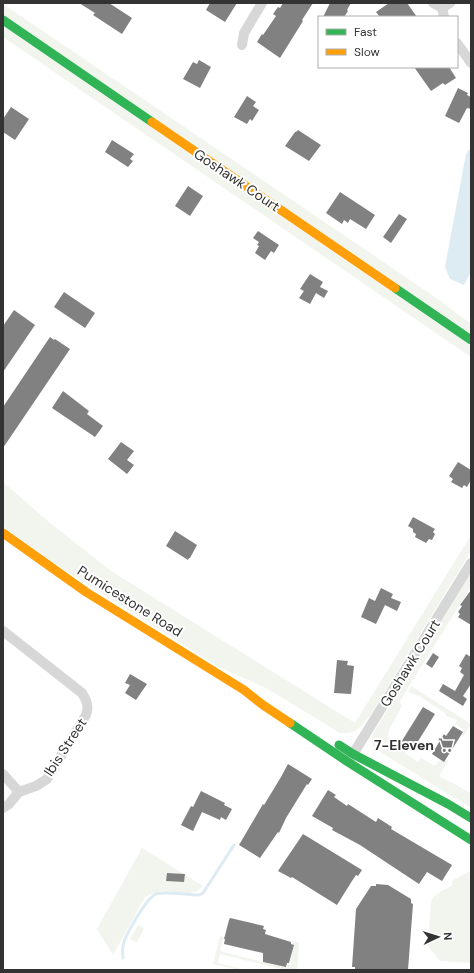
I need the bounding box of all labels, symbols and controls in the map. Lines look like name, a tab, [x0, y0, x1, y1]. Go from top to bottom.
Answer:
legend	[318, 16, 458, 68]
text: Fast	[354, 24, 377, 40]
text: Slow	[354, 44, 380, 60]
street label: Goshawk Court	[191, 145, 283, 215]
street label: Pumicestone Road	[74, 561, 186, 641]
street label: Goshawk Court	[376, 616, 444, 710]
street label: Ibis Street	[40, 714, 90, 780]
place label: 7-Eleven	[374, 736, 434, 754]
supermarket icon: 7-Eleven	[437, 736, 455, 754]
north arrow	[418, 917, 458, 957]
text: N	[441, 932, 455, 941]

